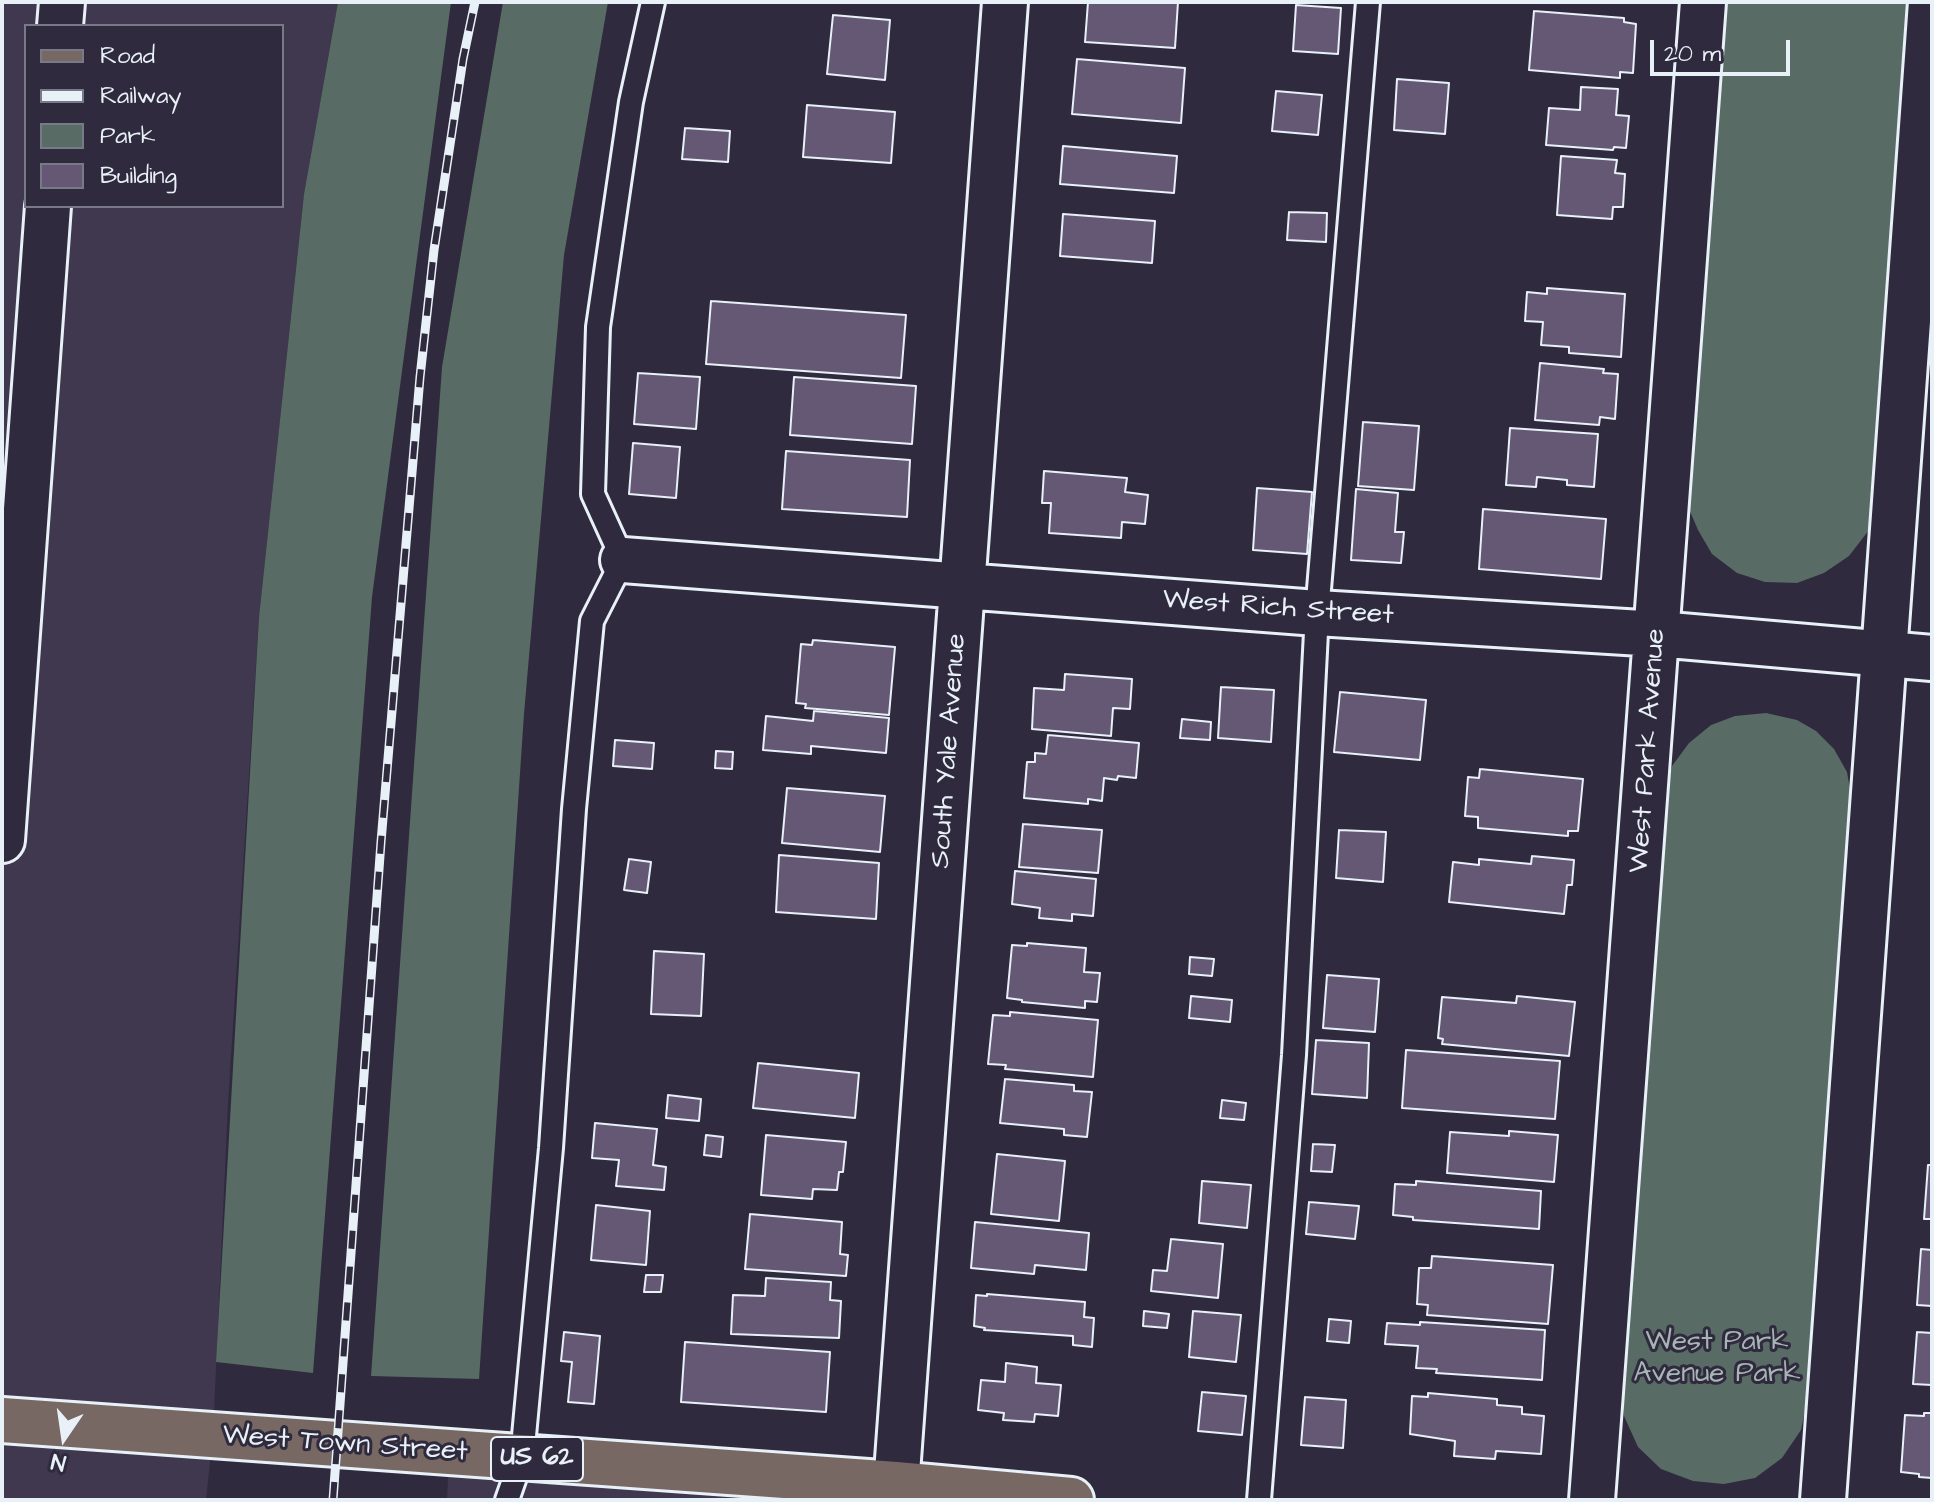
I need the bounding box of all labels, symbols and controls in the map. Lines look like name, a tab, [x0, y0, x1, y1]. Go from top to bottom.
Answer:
legend	[24, 24, 284, 208]
scale bar	[1654, 24, 1794, 74]
text: 20 m	[1664, 37, 1721, 71]
text: Road	[100, 39, 155, 73]
text: Railway	[100, 79, 182, 113]
text: Park	[100, 119, 156, 153]
text: Building	[100, 159, 177, 193]
street label: West Rich Street	[1161, 584, 1395, 634]
street label: West Park Avenue	[1624, 628, 1674, 874]
street label: South Yale Avenue	[925, 632, 975, 870]
park label: West Park Avenue Park	[1634, 1326, 1800, 1392]
north arrow	[24, 1398, 104, 1478]
street label: West Town Street	[221, 1420, 469, 1470]
road number: US 62	[491, 1437, 583, 1481]
text: N	[48, 1445, 69, 1479]

